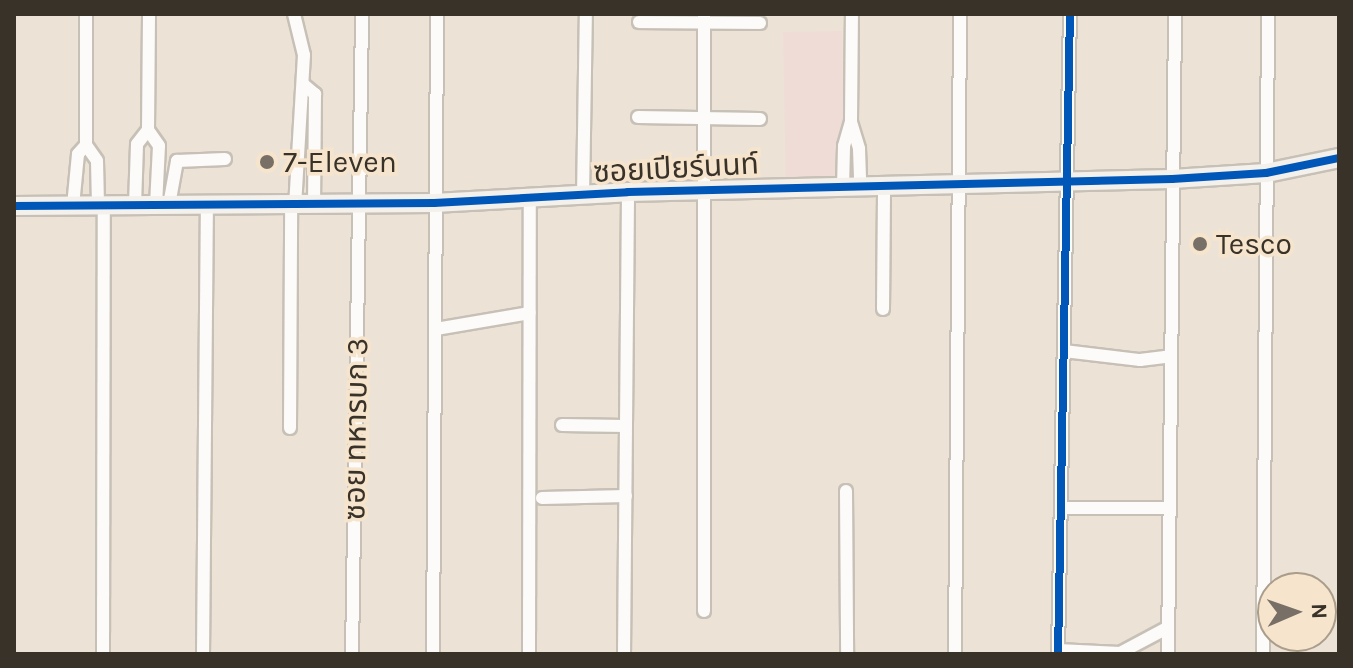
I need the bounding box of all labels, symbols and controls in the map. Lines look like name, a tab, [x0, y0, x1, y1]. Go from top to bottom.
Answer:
place label: 7-Eleven	[283, 144, 397, 180]
street label: ซอยเปียร์นนท์	[592, 146, 760, 190]
marker: 7-Eleven	[258, 153, 276, 171]
place label: Tesco	[1216, 226, 1292, 262]
marker: Tesco	[1191, 235, 1209, 253]
street label: ซอย ทหารบก 3	[336, 337, 376, 521]
north arrow	[1257, 572, 1337, 652]
text: N	[1306, 603, 1332, 620]

